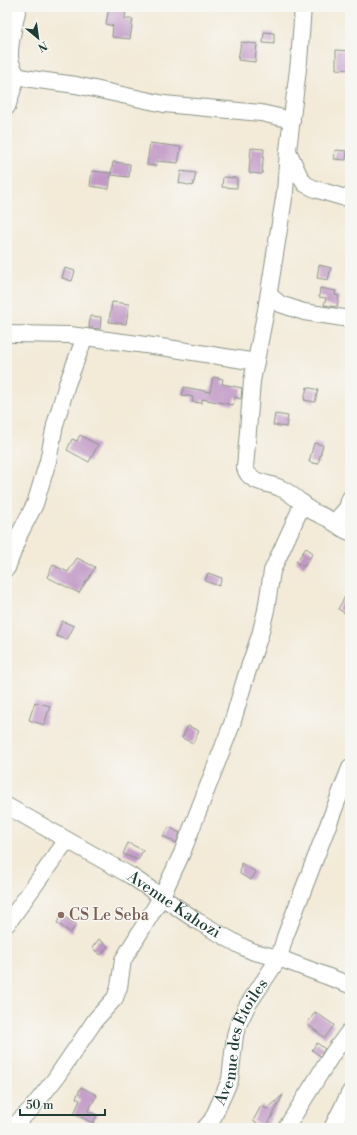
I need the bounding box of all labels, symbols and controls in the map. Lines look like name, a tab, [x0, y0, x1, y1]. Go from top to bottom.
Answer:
north arrow	[18, 18, 58, 58]
text: N	[35, 38, 50, 54]
street label: Avenue Kahozi	[123, 866, 224, 942]
place label: CS Le Seba	[69, 905, 150, 925]
marker: CS Le Seba	[56, 910, 66, 920]
street label: Avenue des Etoiles	[210, 975, 272, 1109]
scale bar	[20, 1091, 105, 1117]
text: 50 m	[26, 1098, 54, 1113]

